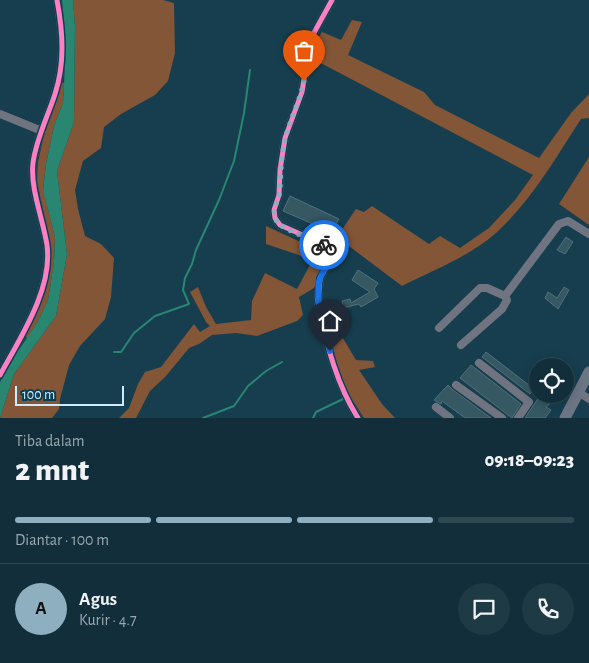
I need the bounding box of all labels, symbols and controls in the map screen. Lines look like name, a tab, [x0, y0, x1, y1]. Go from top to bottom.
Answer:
pin	[283, 30, 325, 81]
icon: bag	[290, 37, 318, 65]
courier	[299, 220, 349, 270]
icon: bike	[310, 231, 338, 259]
pin	[309, 300, 351, 351]
icon: home	[316, 307, 344, 335]
map controls	[529, 358, 574, 403]
button: locate	[529, 358, 574, 403]
scale bar	[15, 383, 124, 406]
text: 100 m	[22, 388, 55, 402]
text: Tiba dalam	[15, 433, 85, 449]
text: 09:18–09:23	[484, 451, 574, 470]
text: 2 mnt	[15, 454, 89, 486]
text: Diantar · 100 m	[15, 532, 109, 548]
button: chat	[458, 583, 510, 635]
button: phone	[522, 583, 574, 635]
text: Agus	[79, 590, 117, 609]
text: A	[35, 599, 47, 618]
text: Kurir · 4.7	[79, 612, 137, 628]

